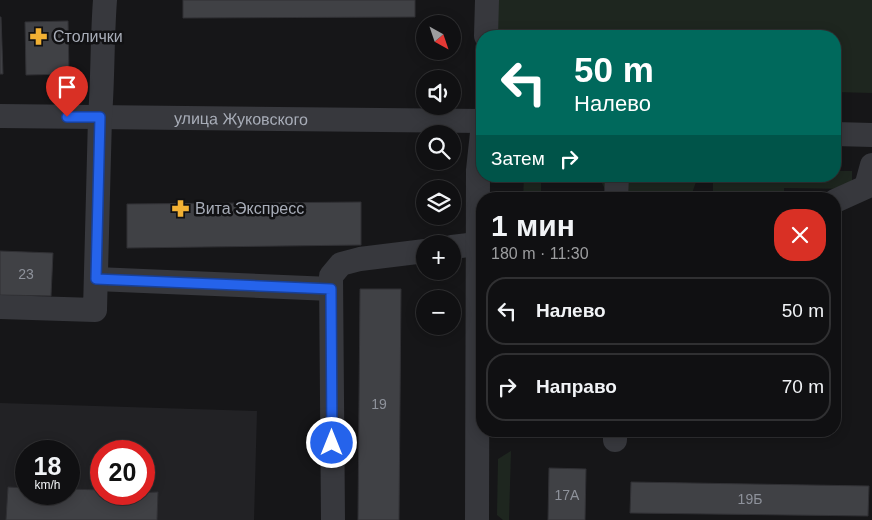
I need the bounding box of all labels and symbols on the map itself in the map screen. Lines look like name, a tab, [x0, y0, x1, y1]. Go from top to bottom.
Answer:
north arrow	[416, 15, 461, 60]
pharmacy icon: Столички	[29, 26, 49, 46]
place label: Столички	[53, 28, 123, 45]
pin	[46, 66, 88, 117]
street label: улица Жуковского	[174, 109, 308, 128]
pharmacy icon: Вита Экспресс	[171, 198, 191, 218]
place label: Вита Экспресс	[195, 200, 304, 217]
house number: 23	[18, 266, 34, 282]
house number: 19	[371, 396, 387, 412]
position arrow	[305, 416, 357, 468]
speed limit sign: 20	[90, 440, 155, 505]
house number: 17А	[555, 487, 580, 503]
house number: 19Б	[738, 491, 762, 507]

